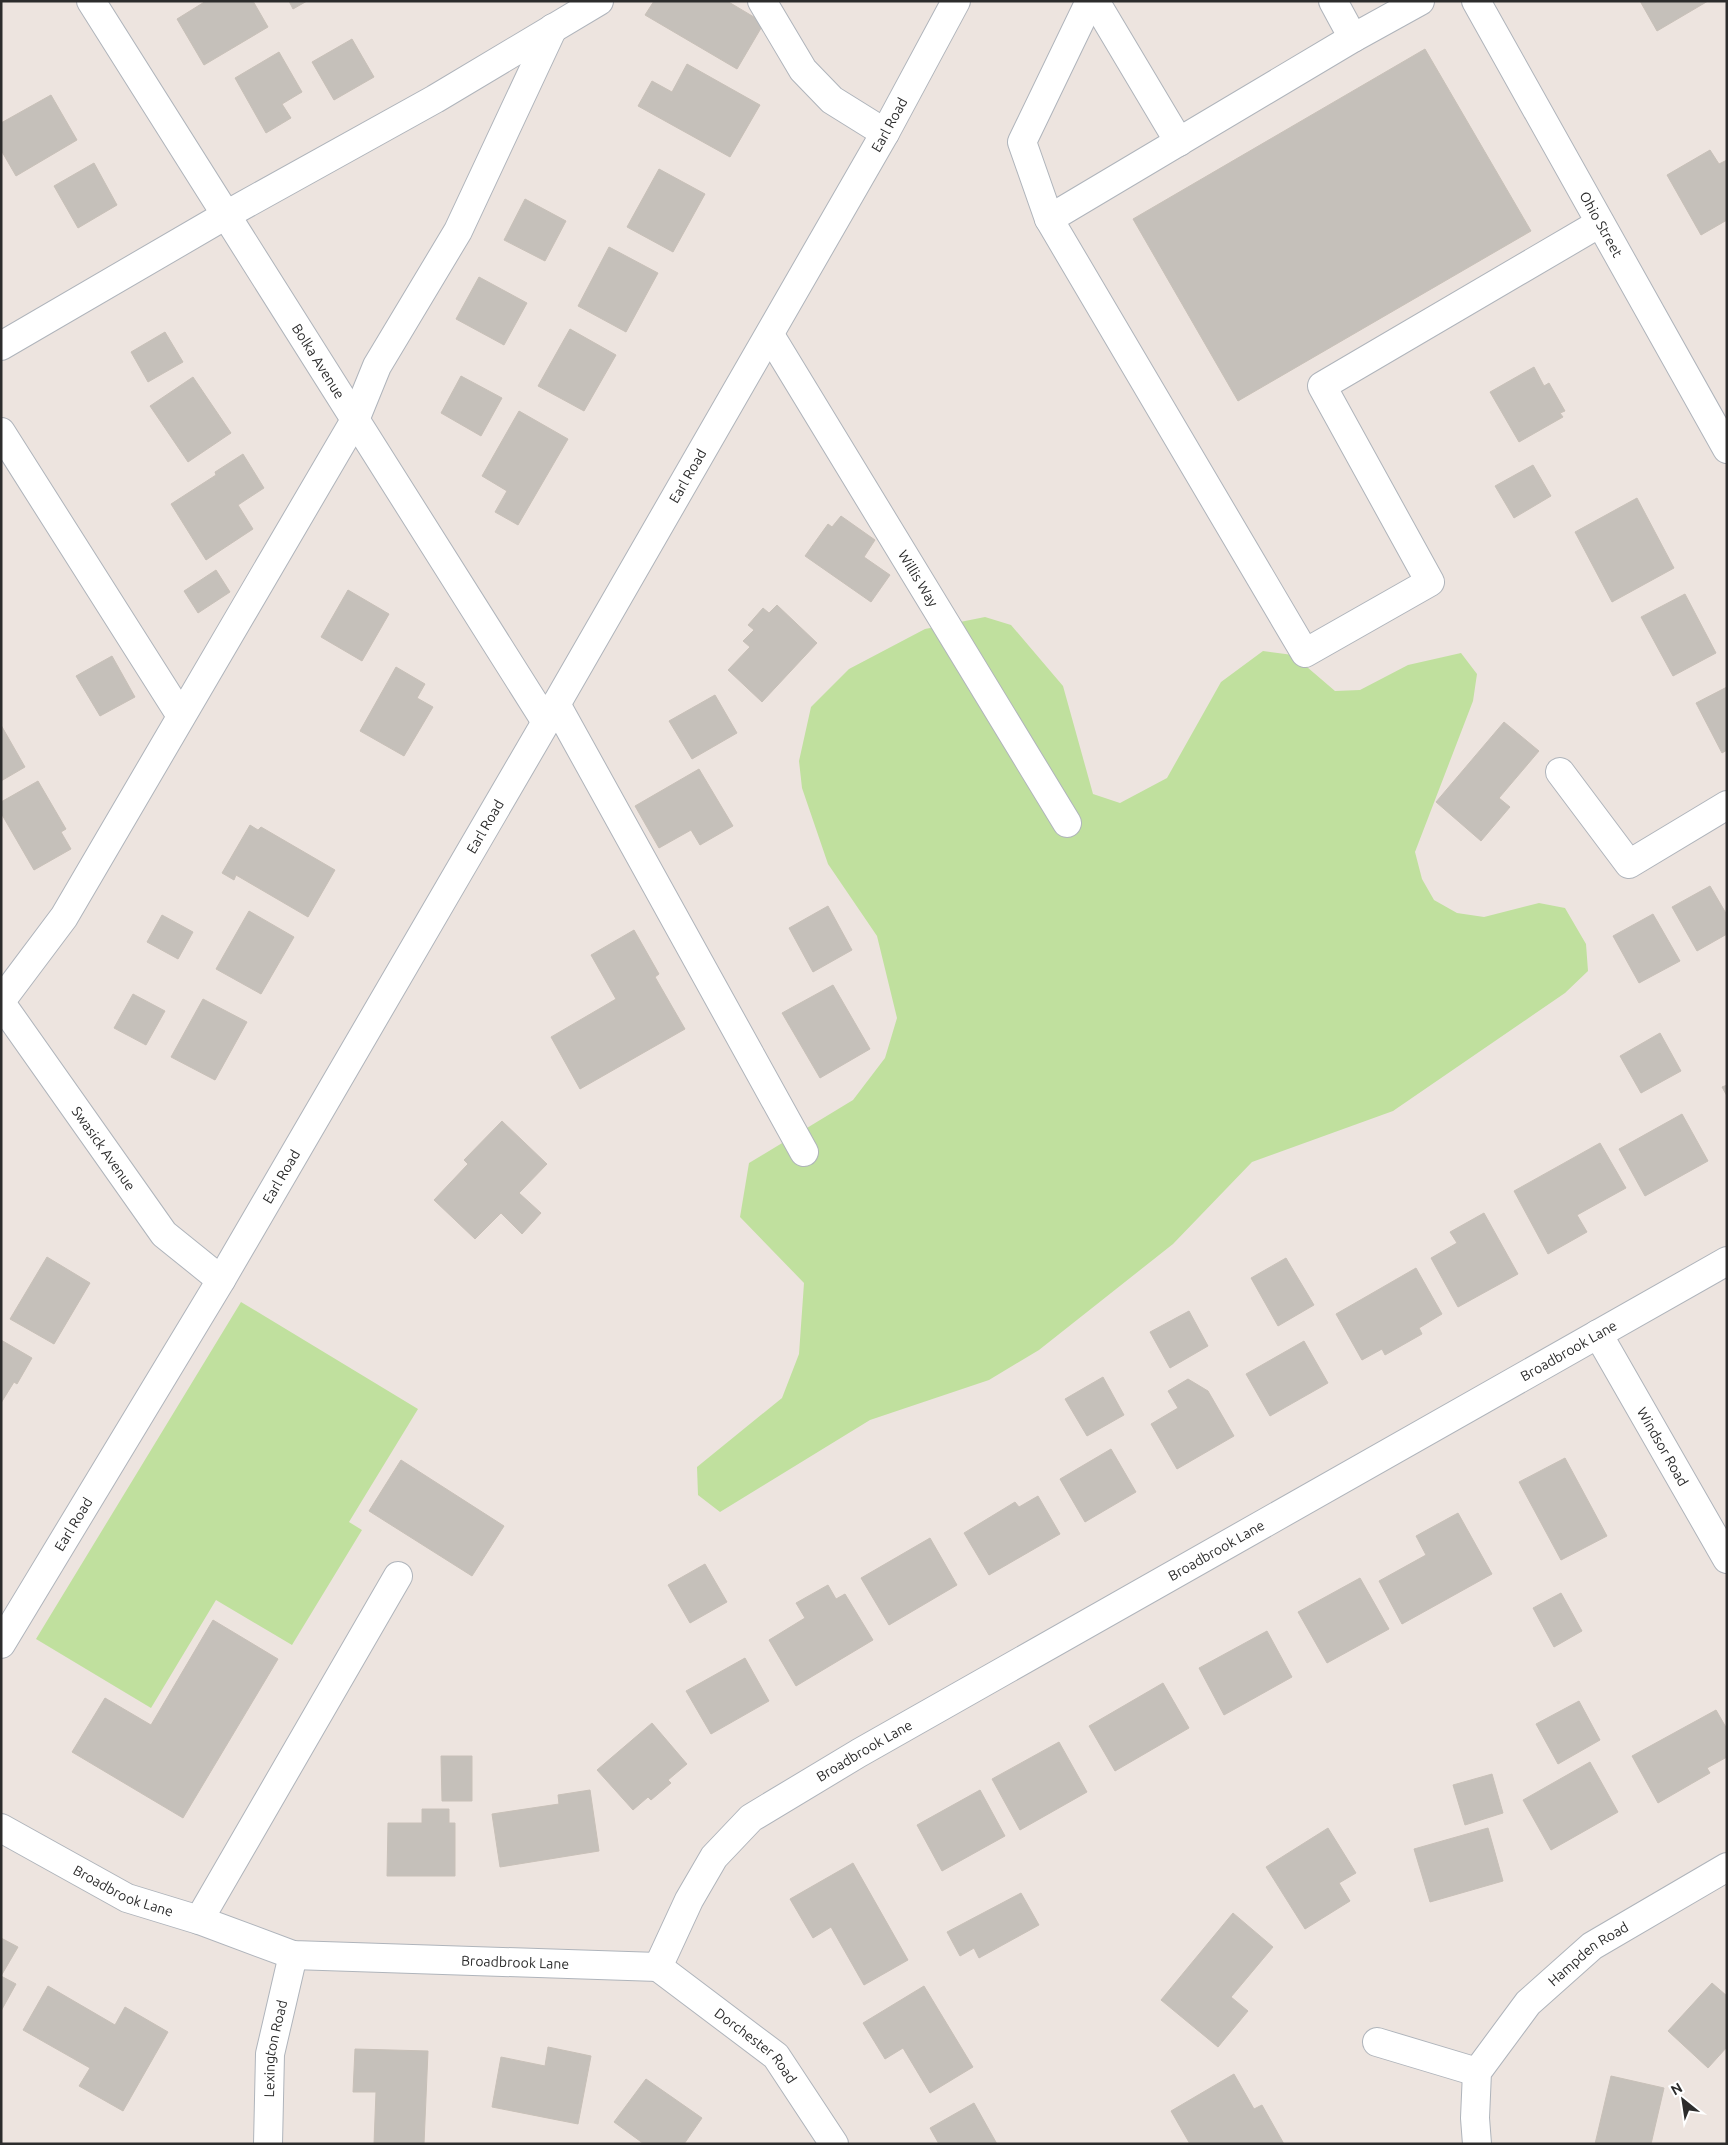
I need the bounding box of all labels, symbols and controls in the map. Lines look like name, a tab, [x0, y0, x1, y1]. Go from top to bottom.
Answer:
street label: Earl Road	[868, 95, 911, 155]
street label: Ohio Street	[1576, 189, 1626, 260]
street label: Bolka Avenue	[289, 321, 348, 402]
street label: Earl Road	[666, 446, 709, 506]
street label: Willis Way	[895, 547, 942, 610]
street label: Earl Road	[463, 797, 507, 856]
street label: Swasick Avenue	[69, 1103, 139, 1193]
street label: Earl Road	[259, 1147, 303, 1206]
street label: Broadbrook Lane	[1518, 1317, 1620, 1384]
street label: Windsor Road	[1634, 1405, 1691, 1489]
street label: Earl Road	[51, 1495, 96, 1554]
street label: Broadbrook Lane	[1165, 1517, 1267, 1584]
street label: Broadbrook Lane	[813, 1717, 915, 1785]
street label: Broadbrook Lane	[71, 1862, 175, 1920]
street label: Hampden Road	[1545, 1919, 1631, 1989]
street label: Broadbrook Lane	[461, 1953, 569, 1972]
street label: Lexington Road	[261, 1998, 290, 2098]
street label: Dorchester Road	[712, 2005, 800, 2086]
north arrow	[1658, 2075, 1708, 2125]
text: N	[1668, 2079, 1685, 2098]

